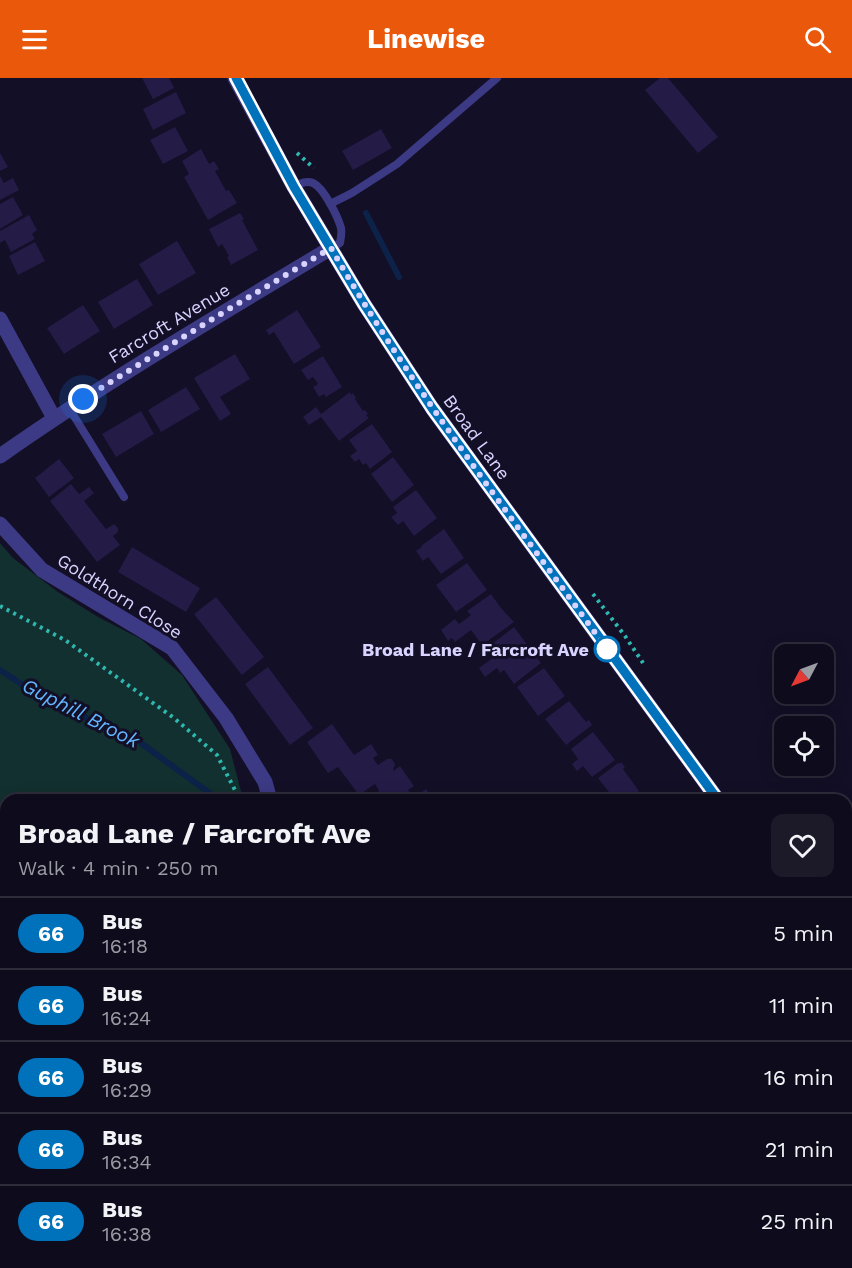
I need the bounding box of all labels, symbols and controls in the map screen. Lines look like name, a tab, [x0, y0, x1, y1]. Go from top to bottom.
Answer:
icon: menu	[18, 23, 51, 56]
text: Linewise	[367, 23, 485, 55]
icon: search	[801, 23, 834, 56]
street label: Farcroft Avenue	[104, 278, 234, 368]
your location	[68, 384, 98, 414]
street label: Broad Lane	[439, 390, 515, 484]
street label: Goldthorn Close	[54, 549, 186, 643]
marker: Broad Lane / Farcroft Ave	[594, 636, 620, 662]
place label: Broad Lane / Farcroft Ave	[362, 639, 589, 660]
north arrow	[774, 644, 834, 704]
map controls	[774, 644, 834, 776]
water label: Guphill Brook	[18, 673, 145, 753]
button: locate	[774, 716, 834, 776]
button: heart	[771, 814, 834, 877]
text: Broad Lane / Farcroft Ave	[18, 817, 371, 850]
text: Walk · 4 min · 250 m	[18, 856, 219, 880]
text: Bus	[102, 909, 142, 934]
text: 66	[38, 921, 64, 946]
text: 5 min	[773, 921, 834, 946]
text: 16:18	[102, 934, 148, 958]
text: Bus	[102, 981, 142, 1006]
text: 66	[38, 993, 64, 1018]
text: 11 min	[769, 993, 834, 1018]
text: 16:24	[102, 1006, 151, 1030]
text: Bus	[102, 1053, 142, 1078]
text: 66	[38, 1065, 64, 1090]
text: 16 min	[764, 1065, 834, 1090]
text: 16:29	[102, 1078, 152, 1102]
text: Bus	[102, 1125, 142, 1150]
text: 66	[38, 1137, 64, 1162]
text: 21 min	[765, 1137, 834, 1162]
text: 16:34	[102, 1150, 152, 1174]
text: Bus	[102, 1197, 142, 1222]
text: 66	[38, 1209, 64, 1234]
text: 25 min	[760, 1209, 834, 1234]
text: 16:38	[102, 1222, 152, 1246]

